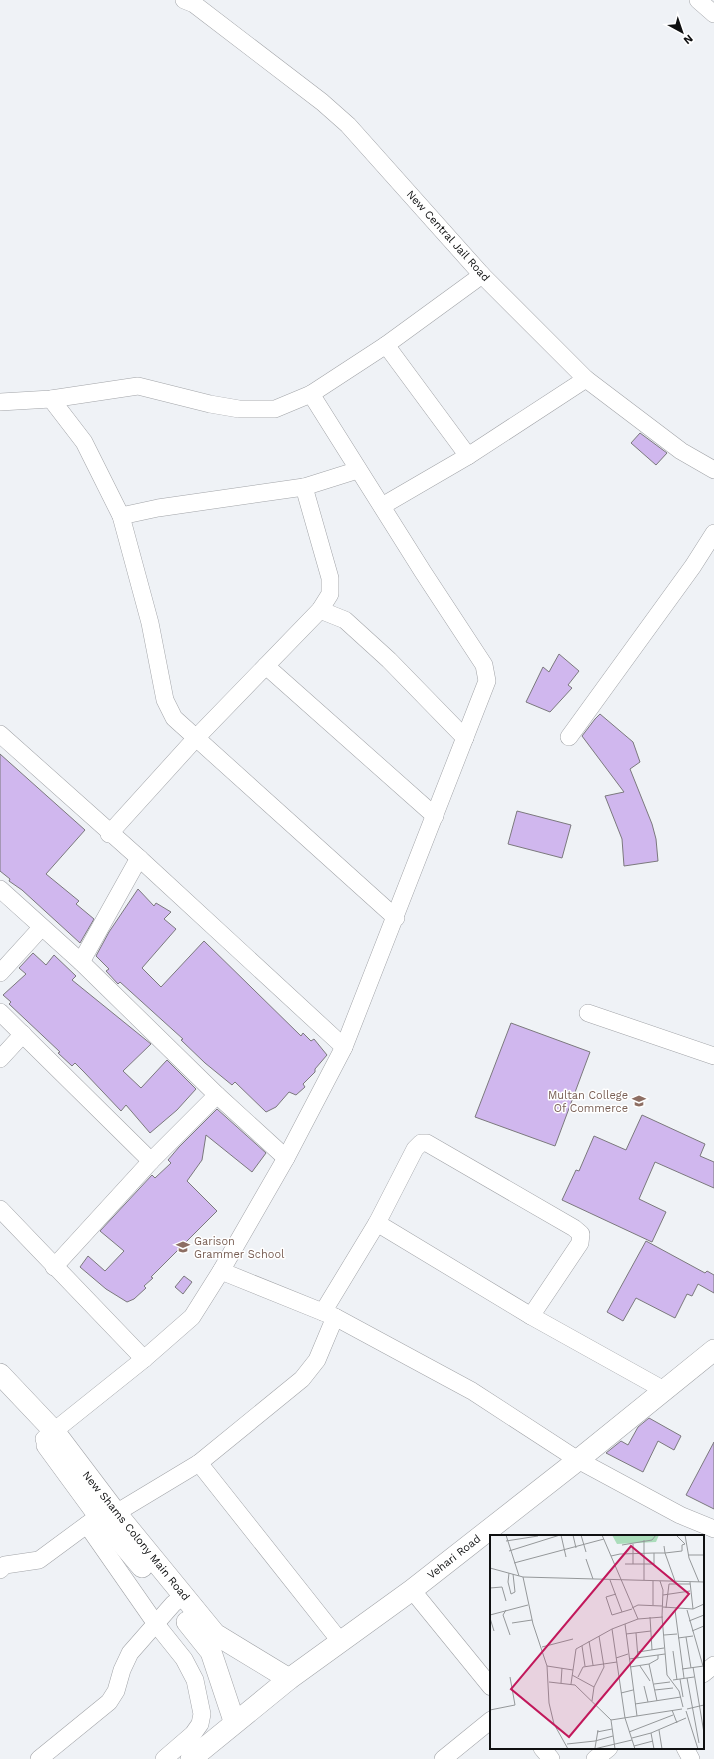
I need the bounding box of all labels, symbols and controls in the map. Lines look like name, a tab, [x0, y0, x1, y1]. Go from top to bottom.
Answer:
north arrow	[662, 12, 702, 52]
text: N	[681, 32, 695, 47]
street label: New Central Jail Road	[404, 188, 492, 284]
place label: Multan College Of Commerce	[548, 1089, 628, 1115]
school or university icon: Multan College Of Commerce	[631, 1093, 647, 1109]
place label: Garison Grammer School	[194, 1235, 285, 1261]
school or university icon: Garison Grammer School	[175, 1239, 191, 1255]
street label: New Shams Colony Main Road	[80, 1469, 192, 1603]
street label: Vehari Road	[425, 1532, 483, 1582]
inset map	[490, 1535, 704, 1749]

